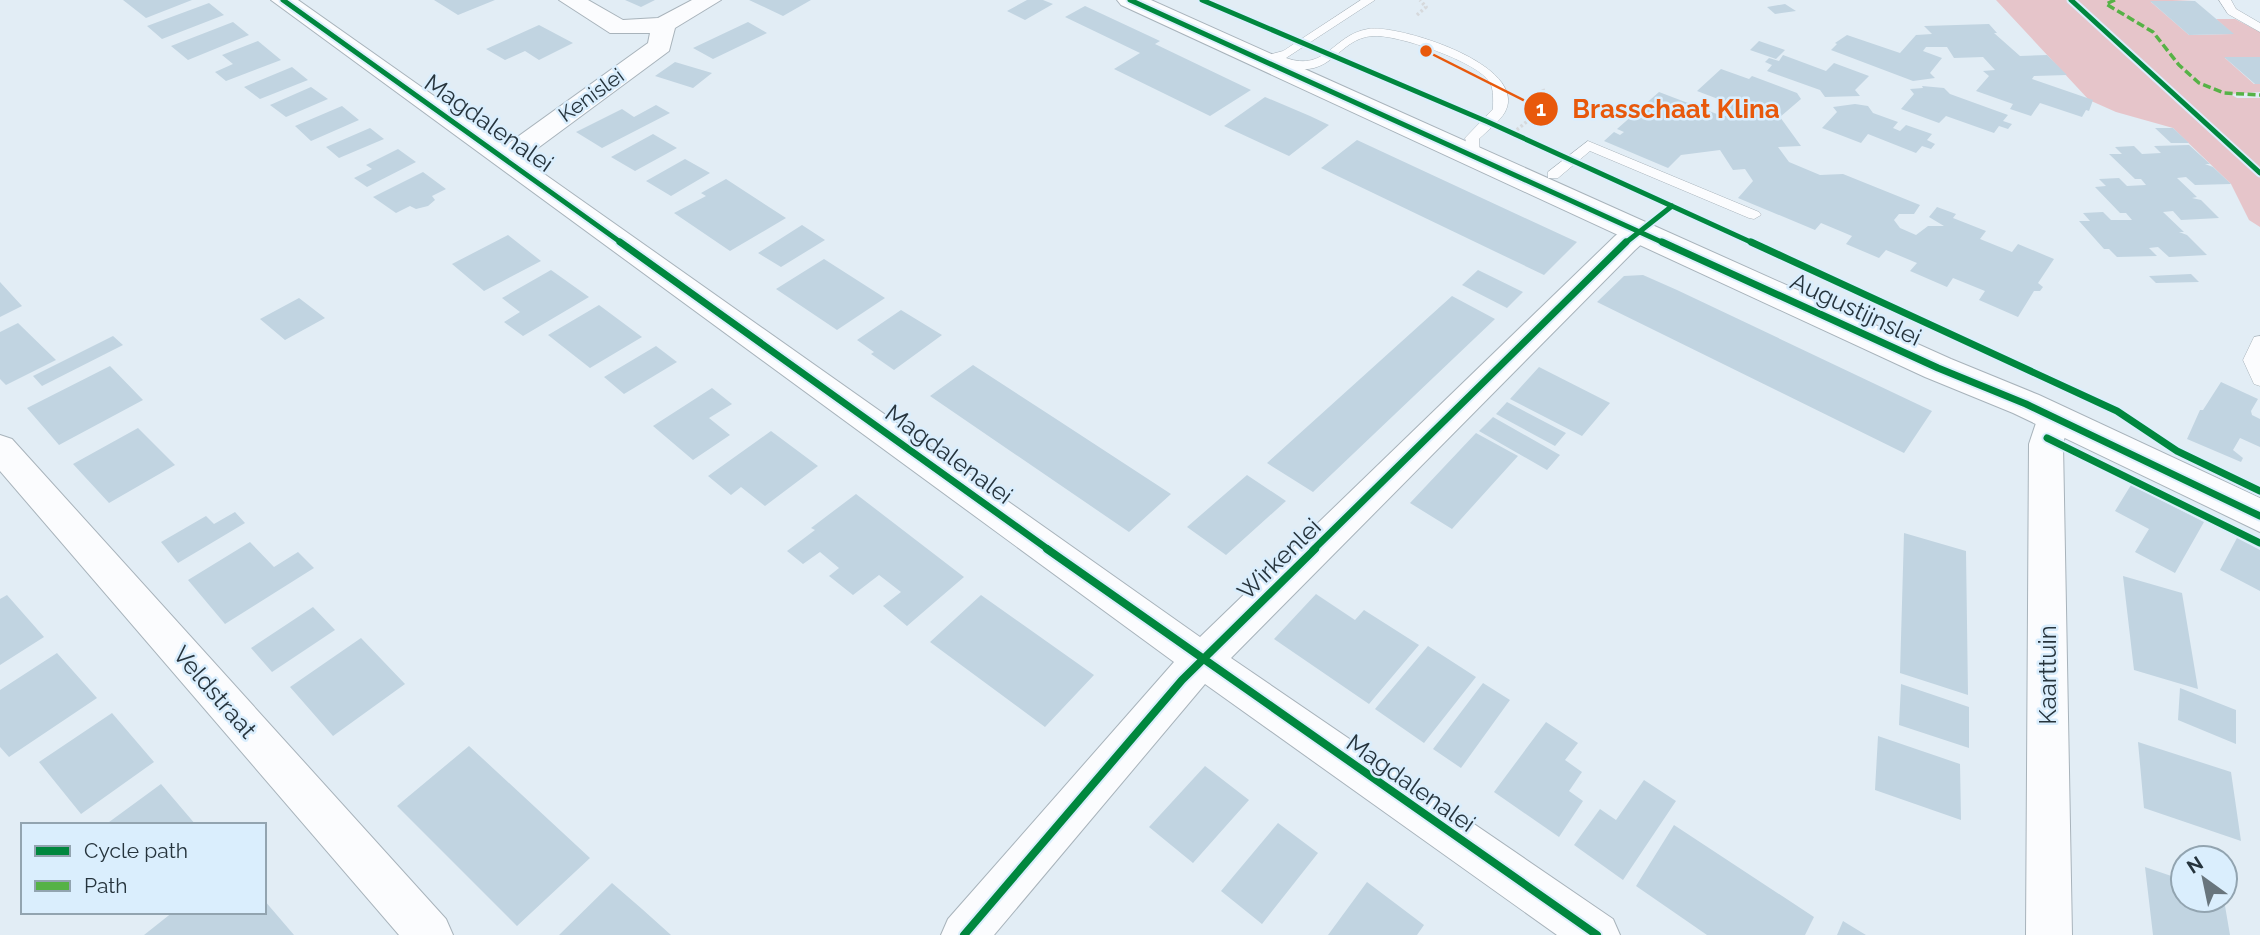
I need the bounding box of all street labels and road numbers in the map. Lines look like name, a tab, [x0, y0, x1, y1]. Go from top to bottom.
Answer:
street label: Kenislei	[553, 63, 629, 127]
street label: Magdalenalei	[419, 68, 559, 178]
street label: Augustijnslei	[1786, 266, 1926, 352]
street label: Magdalenalei	[880, 398, 1018, 510]
street label: Wirkenlei	[1231, 512, 1327, 606]
street label: Kaarttuin	[2033, 625, 2062, 725]
street label: Veldstraat	[167, 640, 263, 744]
street label: Magdalenalei	[1341, 728, 1481, 838]

